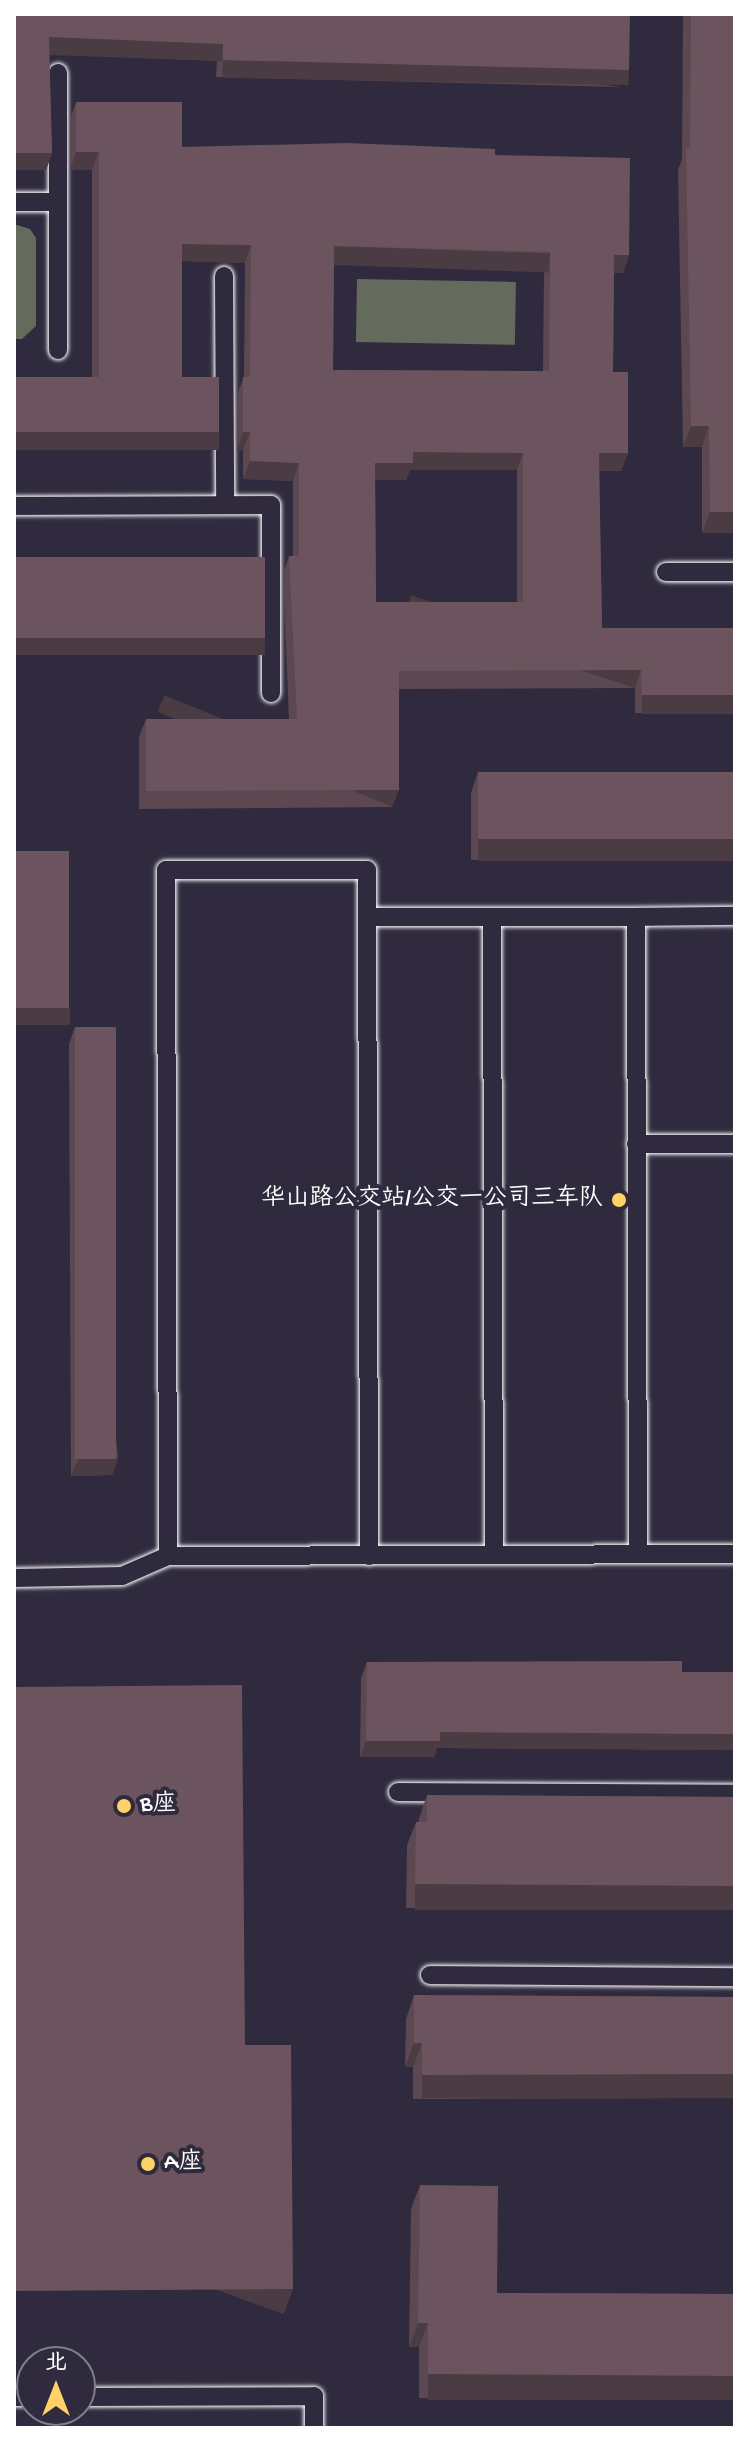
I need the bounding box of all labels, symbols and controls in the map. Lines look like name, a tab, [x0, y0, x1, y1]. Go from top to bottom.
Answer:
place label: 华山路公交站/公交一公司三车队	[261, 1186, 603, 1214]
marker: 华山路公交站/公交一公司三车队	[610, 1191, 628, 1209]
place label: B座	[140, 1792, 176, 1820]
marker: B座	[115, 1797, 133, 1815]
place label: A座	[164, 2150, 202, 2178]
marker: A座	[139, 2155, 157, 2173]
north arrow	[16, 2346, 96, 2426]
text: 北	[45, 2351, 67, 2377]

